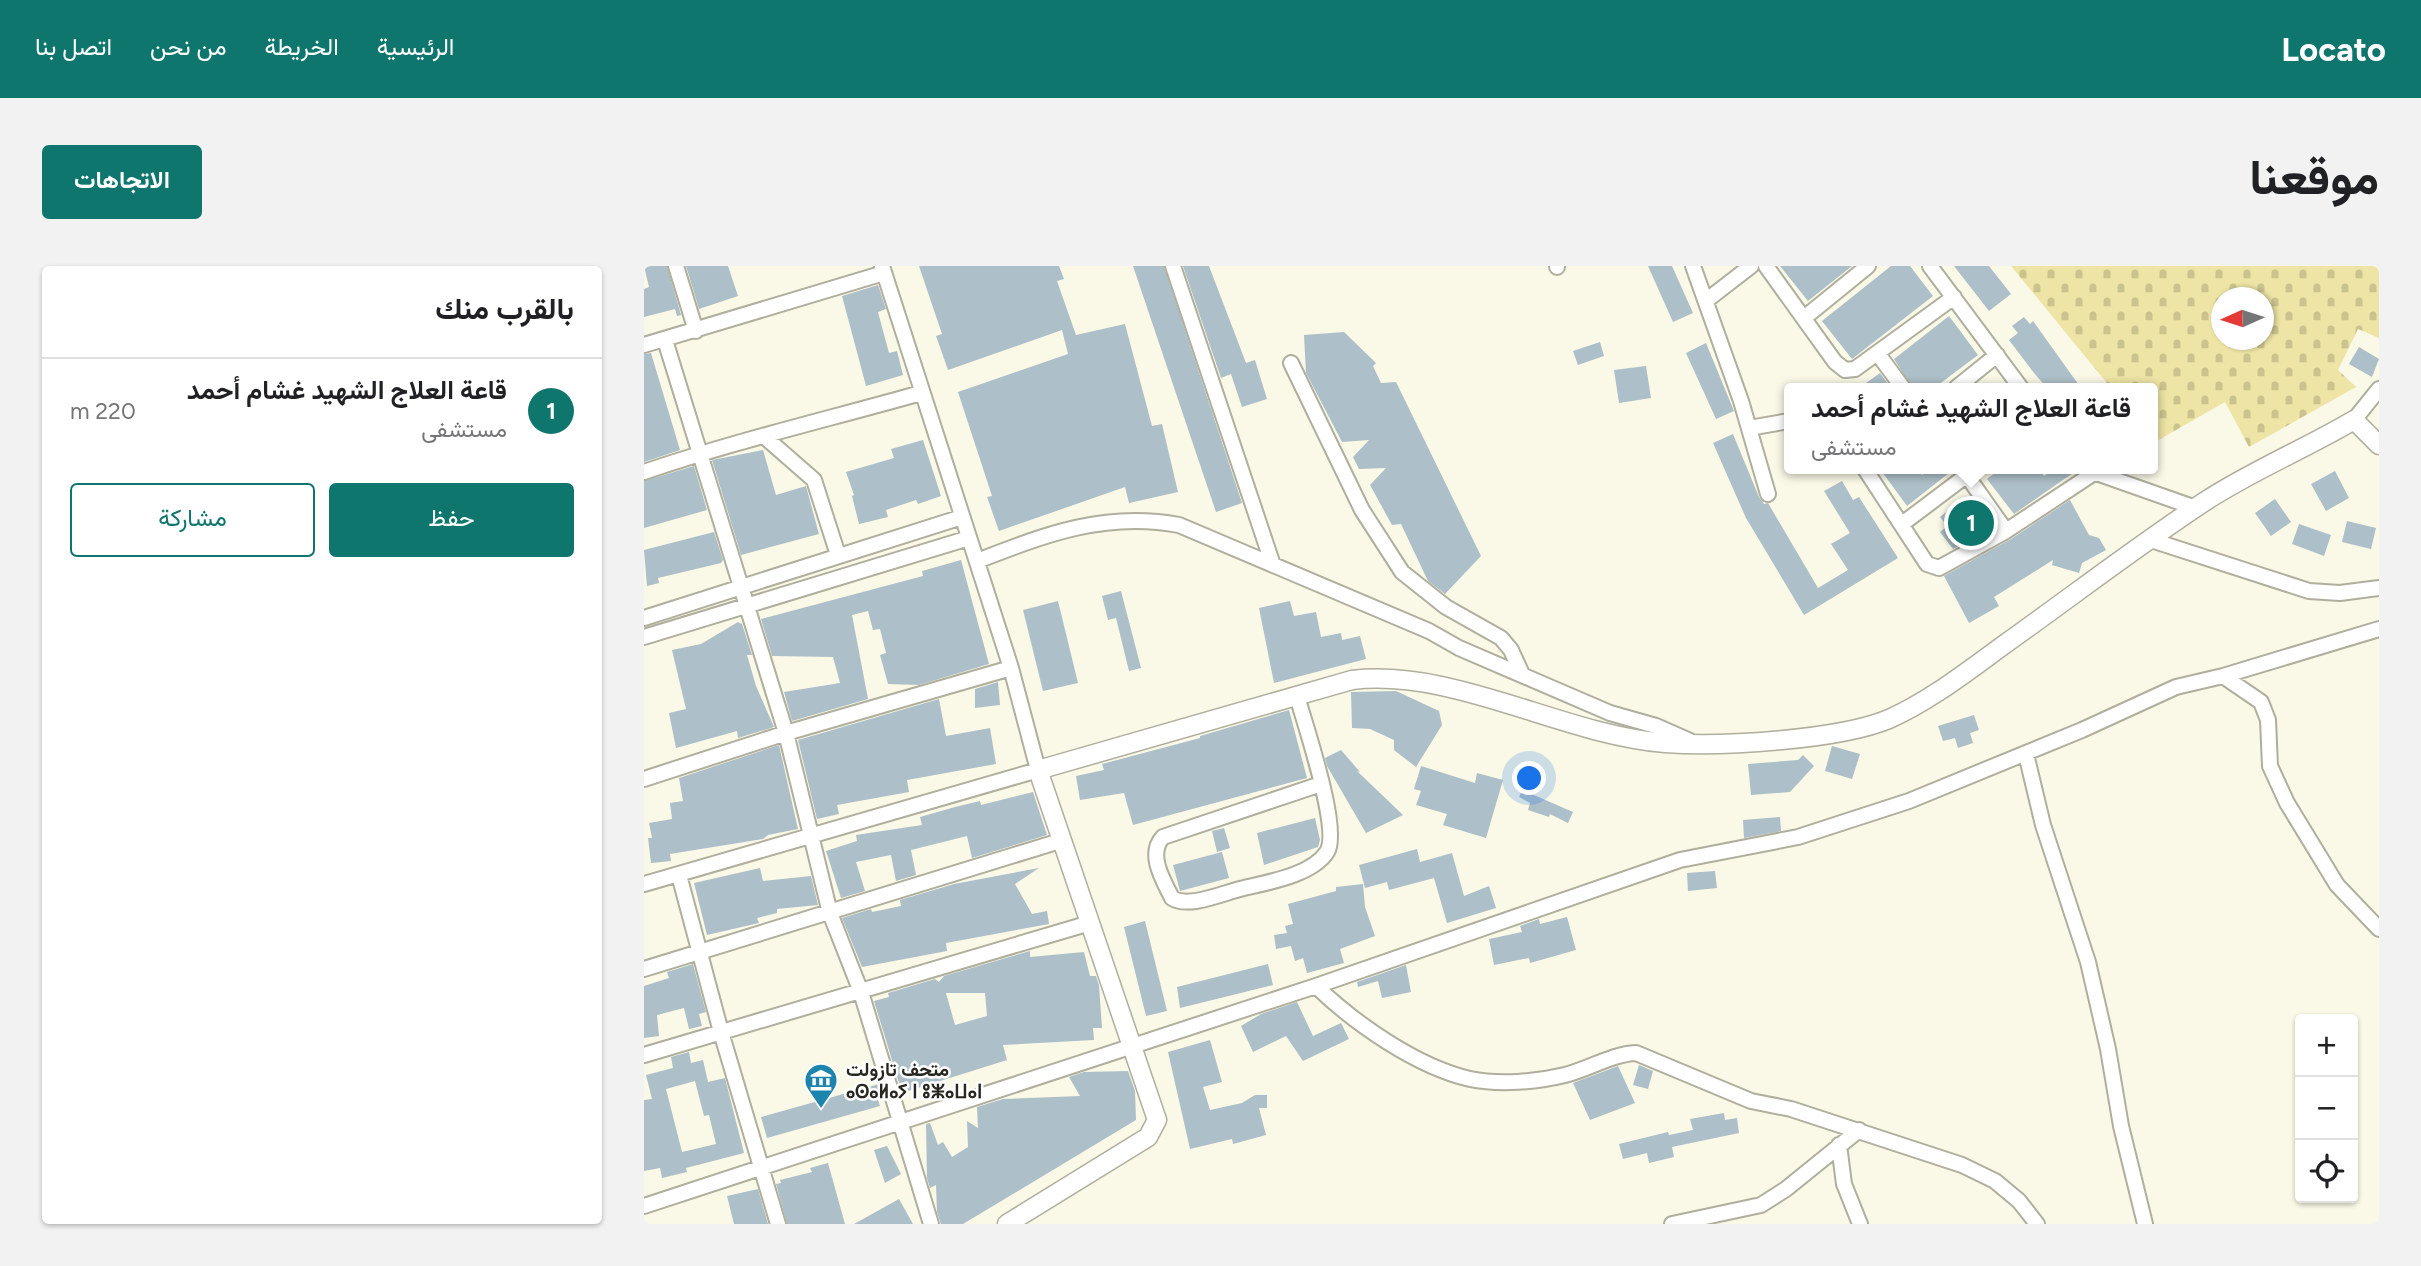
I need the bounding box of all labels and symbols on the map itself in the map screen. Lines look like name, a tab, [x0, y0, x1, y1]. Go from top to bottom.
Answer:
north arrow	[2211, 287, 2274, 350]
pin: 1	[1948, 497, 1994, 549]
your location	[1512, 761, 1546, 795]
place label: متحف تازولت ⴰⵙⴰⵍⴰⵢ ⵏ ⵓⵥⴰⵡⴰⵏ	[846, 1058, 982, 1103]
museum icon: متحف تازولت ⴰⵙⴰⵍⴰⵢ ⵏ ⵓⵥⴰⵡⴰⵏ	[802, 1061, 840, 1110]

